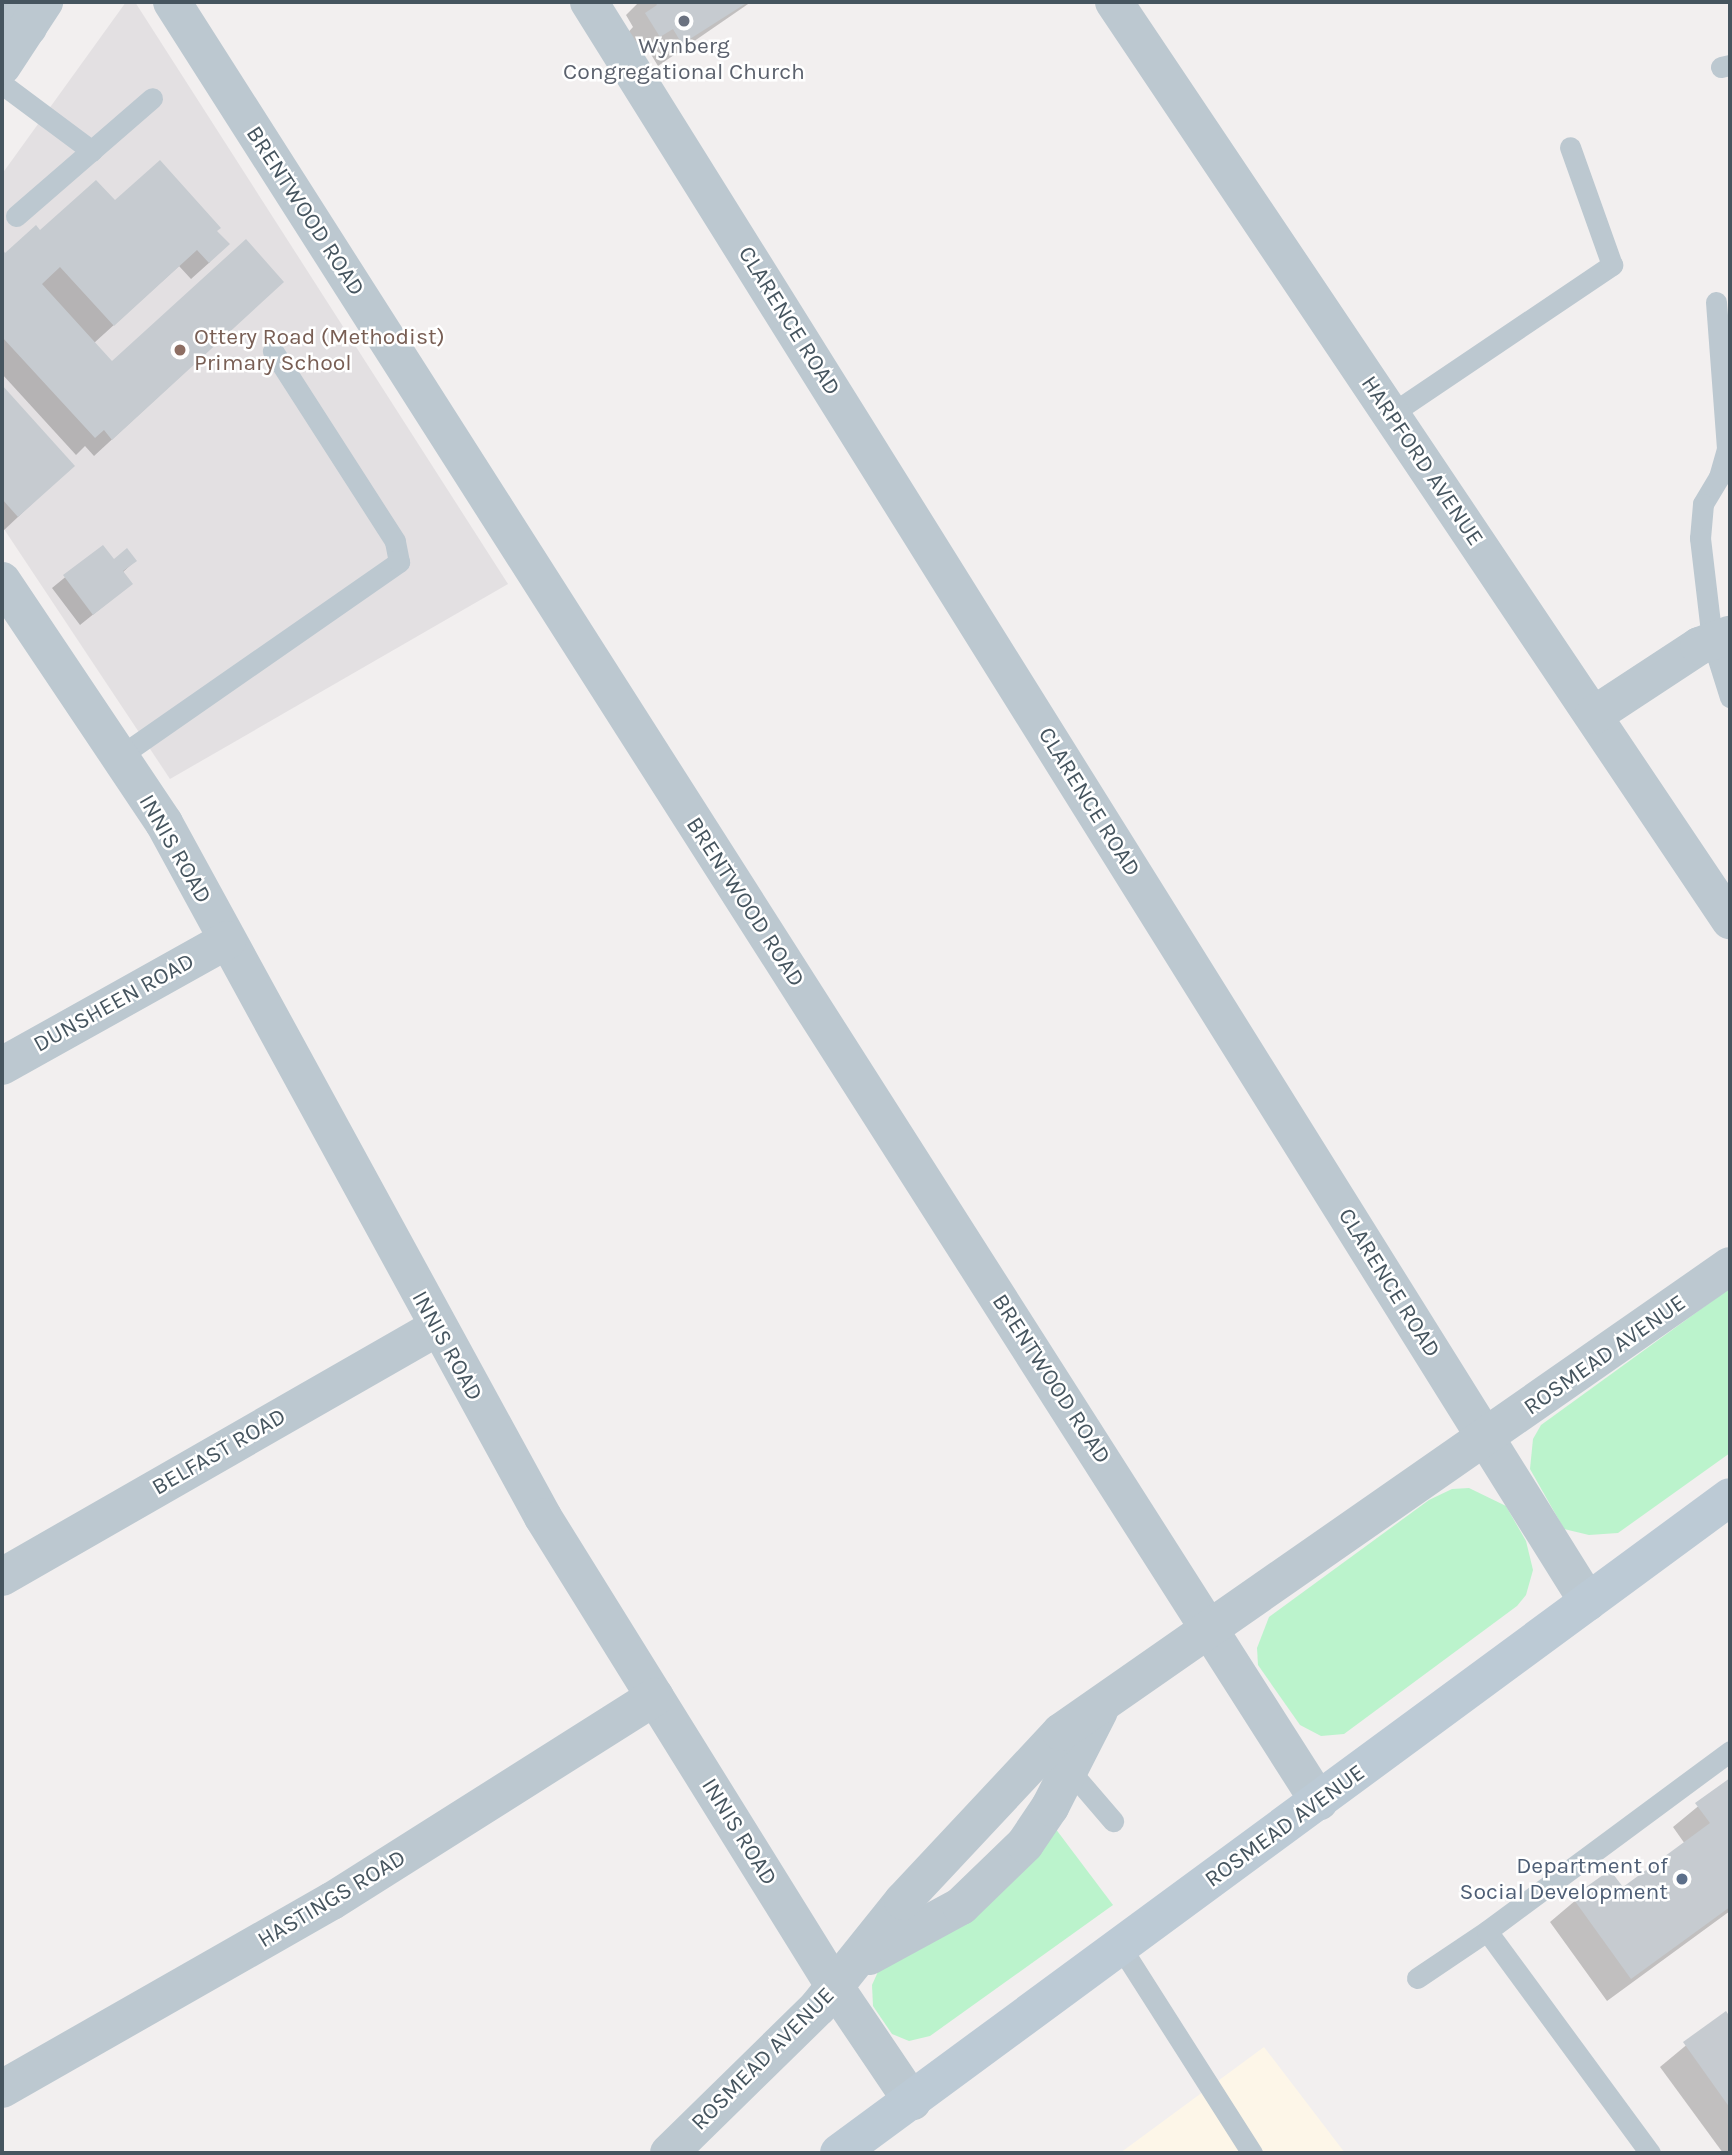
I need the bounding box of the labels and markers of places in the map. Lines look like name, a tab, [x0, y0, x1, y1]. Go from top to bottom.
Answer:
marker: Wynberg Congregational Church	[676, 13, 692, 29]
place label: Wynberg Congregational Church	[563, 32, 805, 86]
place label: Ottery Road (Methodist) Primary School	[194, 323, 445, 377]
marker: Ottery Road (Methodist) Primary School	[172, 342, 188, 358]
place label: Department of Social Development	[1460, 1852, 1668, 1906]
marker: Department of Social Development	[1674, 1871, 1690, 1887]

